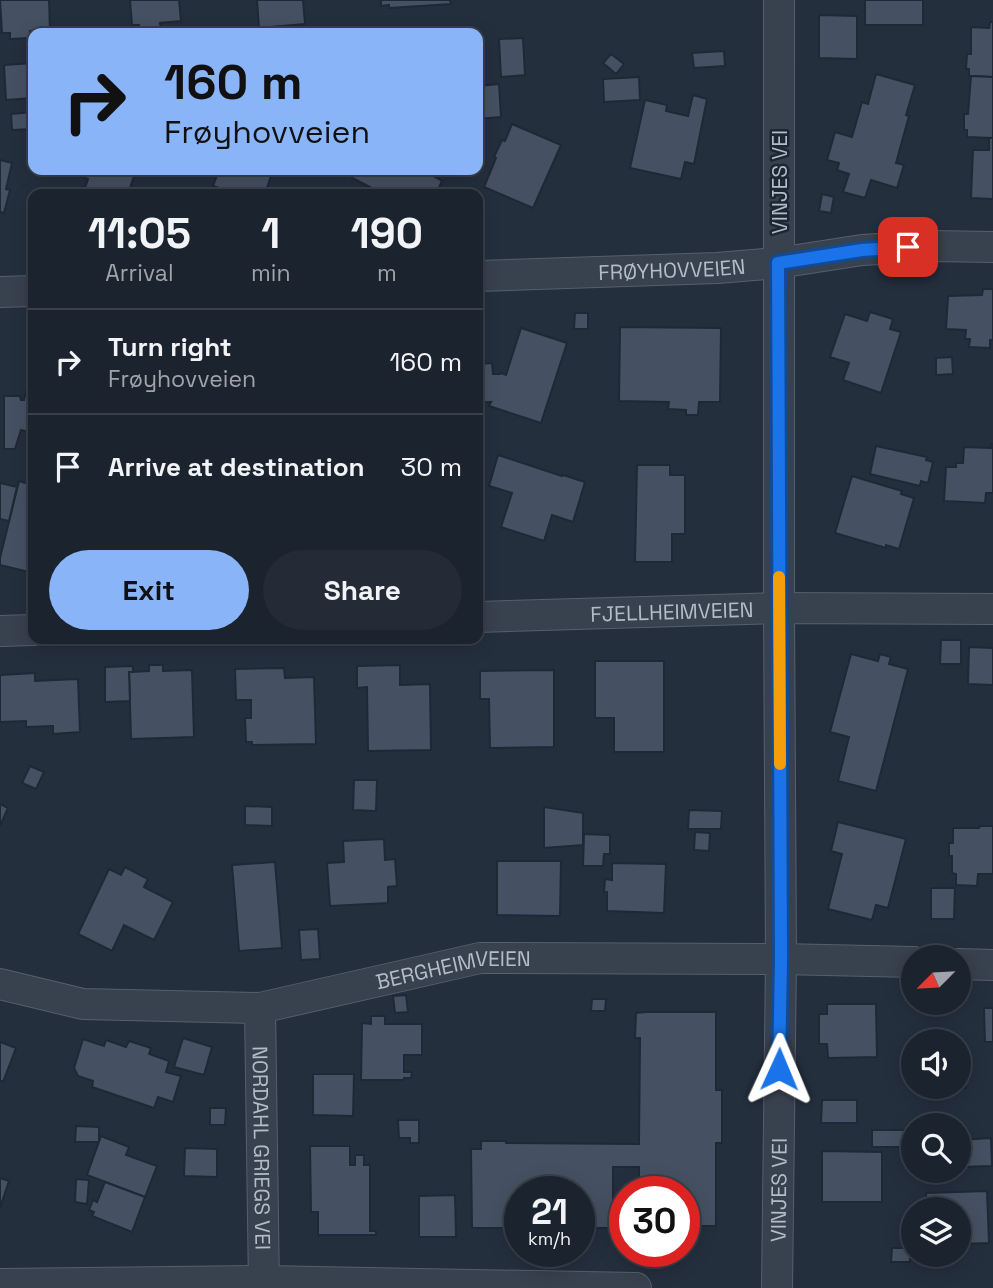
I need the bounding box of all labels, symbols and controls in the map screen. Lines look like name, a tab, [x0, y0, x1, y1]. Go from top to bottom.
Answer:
text: 160 m	[164, 51, 302, 113]
icon: right	[49, 56, 140, 147]
text: Frøyhovveien	[164, 112, 370, 152]
street label: VINJES VEI	[766, 130, 793, 234]
text: 11:05	[88, 207, 191, 260]
text: 1	[261, 207, 280, 260]
text: 190	[351, 207, 423, 260]
pin	[878, 217, 938, 277]
icon: arrive	[889, 228, 927, 266]
street label: FRØYHOVVEIEN	[598, 252, 746, 285]
text: Arrival	[105, 258, 174, 288]
text: min	[251, 258, 291, 288]
text: m	[377, 258, 397, 288]
text: Turn right	[108, 330, 232, 364]
icon: right	[49, 343, 87, 381]
text: 160 m	[390, 345, 462, 379]
text: Frøyhovveien	[108, 364, 256, 394]
icon: arrive	[49, 448, 87, 486]
text: Arrive at destination	[108, 450, 365, 484]
text: 30 m	[401, 450, 462, 484]
button: Exit	[49, 550, 249, 630]
button: Share	[263, 550, 462, 630]
street label: FJELLHEIMVEIEN	[590, 595, 754, 627]
street label: BERGHEIMVEIEN	[373, 944, 531, 995]
north arrow	[901, 945, 971, 1015]
map controls	[901, 945, 971, 1267]
button: sound	[901, 1029, 971, 1099]
position arrow	[742, 1032, 816, 1106]
street label: NORDAHL GRIEGS VEI	[247, 1046, 277, 1250]
button: search	[901, 1113, 971, 1183]
street label: VINJES VEI	[764, 1138, 792, 1242]
speed limit sign: 30	[609, 1176, 700, 1267]
text: 21	[531, 1190, 568, 1234]
button: layers	[901, 1197, 971, 1267]
text: km/h	[528, 1227, 571, 1250]

